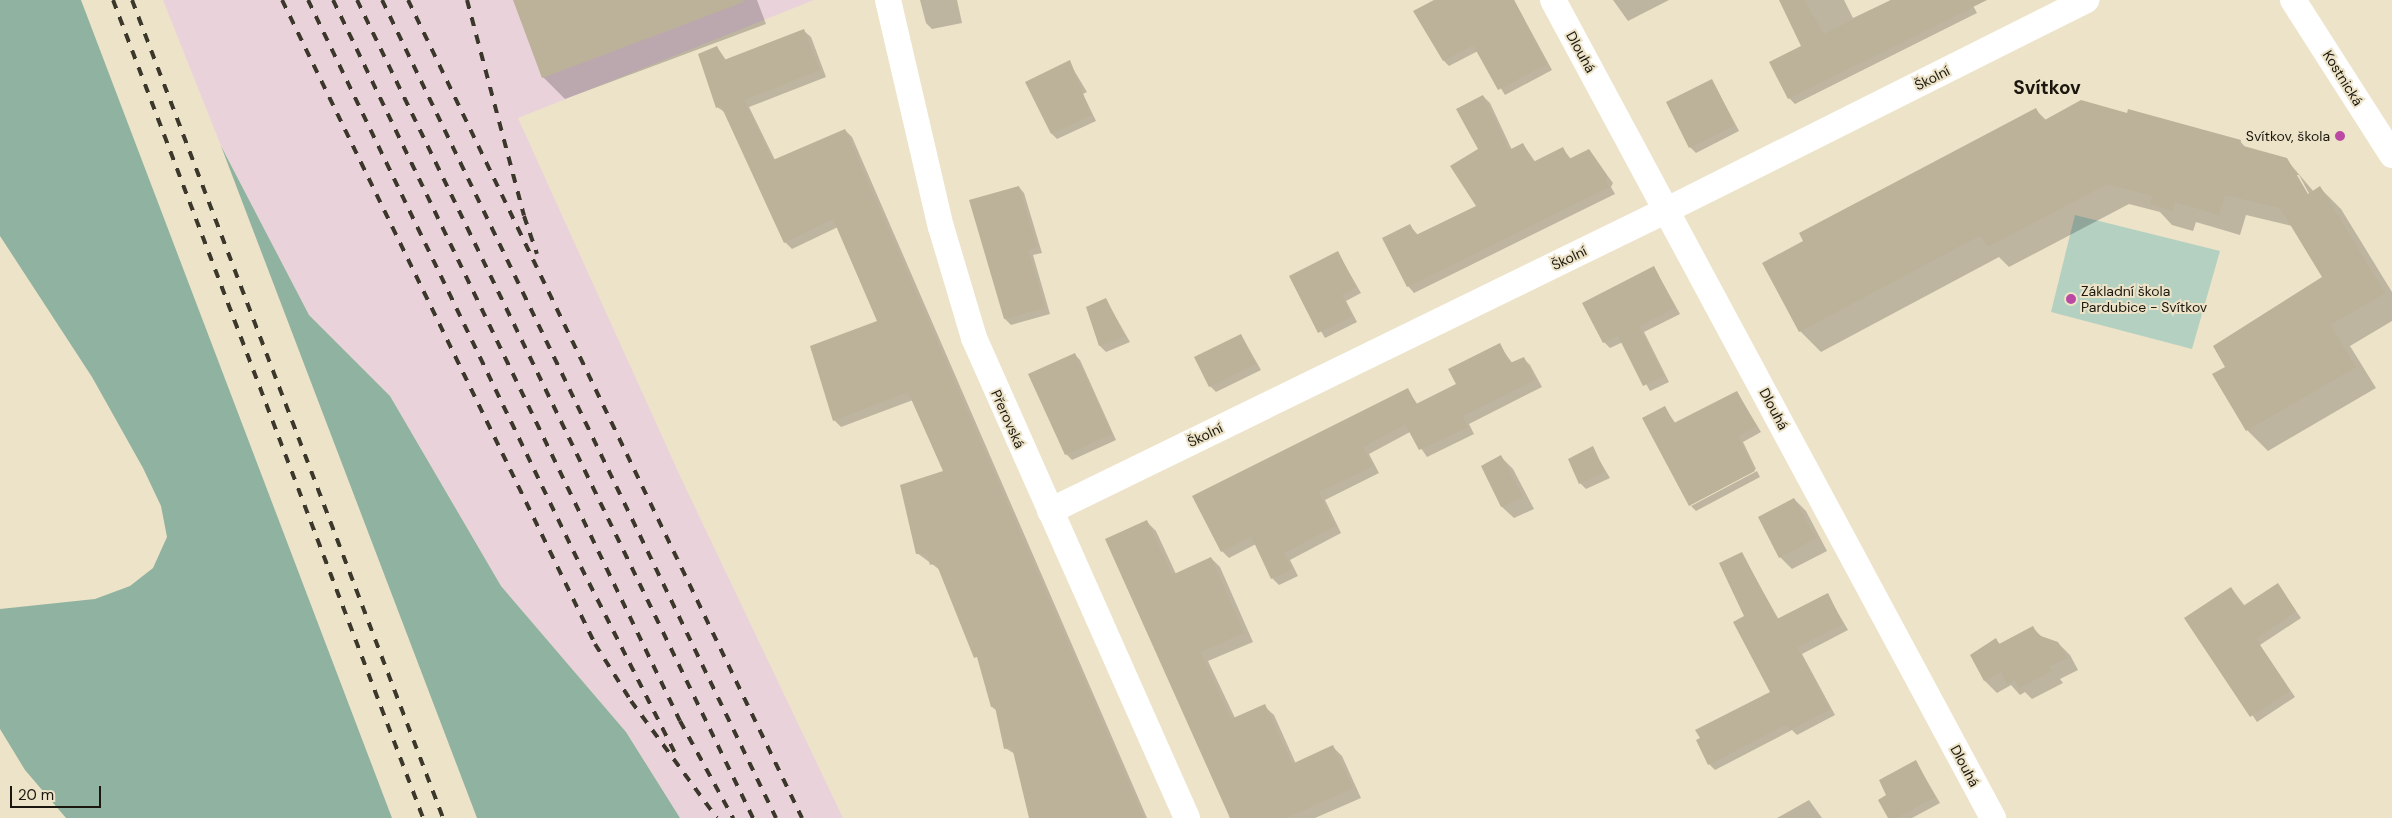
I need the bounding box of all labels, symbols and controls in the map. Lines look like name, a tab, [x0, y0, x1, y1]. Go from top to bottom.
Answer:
street label: Dlouhá	[1563, 28, 1599, 76]
street label: Kostnická	[2319, 47, 2367, 109]
street label: Školní	[1912, 62, 1952, 94]
district label: Svítkov	[2013, 77, 2081, 99]
place label: Svítkov, škola	[2246, 128, 2330, 144]
marker: Svítkov, škola	[2334, 130, 2346, 142]
street label: Školní	[1549, 242, 1589, 274]
place label: Základní škola Pardubice - Svítkov	[2081, 283, 2207, 316]
marker: Základní škola Pardubice - Svítkov	[2065, 293, 2077, 305]
street label: Dlouhá	[1756, 385, 1792, 433]
street label: Přerovská	[988, 387, 1028, 451]
street label: Školní	[1185, 419, 1225, 451]
street label: Dlouhá	[1947, 742, 1983, 790]
scale bar	[12, 776, 104, 808]
text: 20 m	[18, 785, 54, 805]

